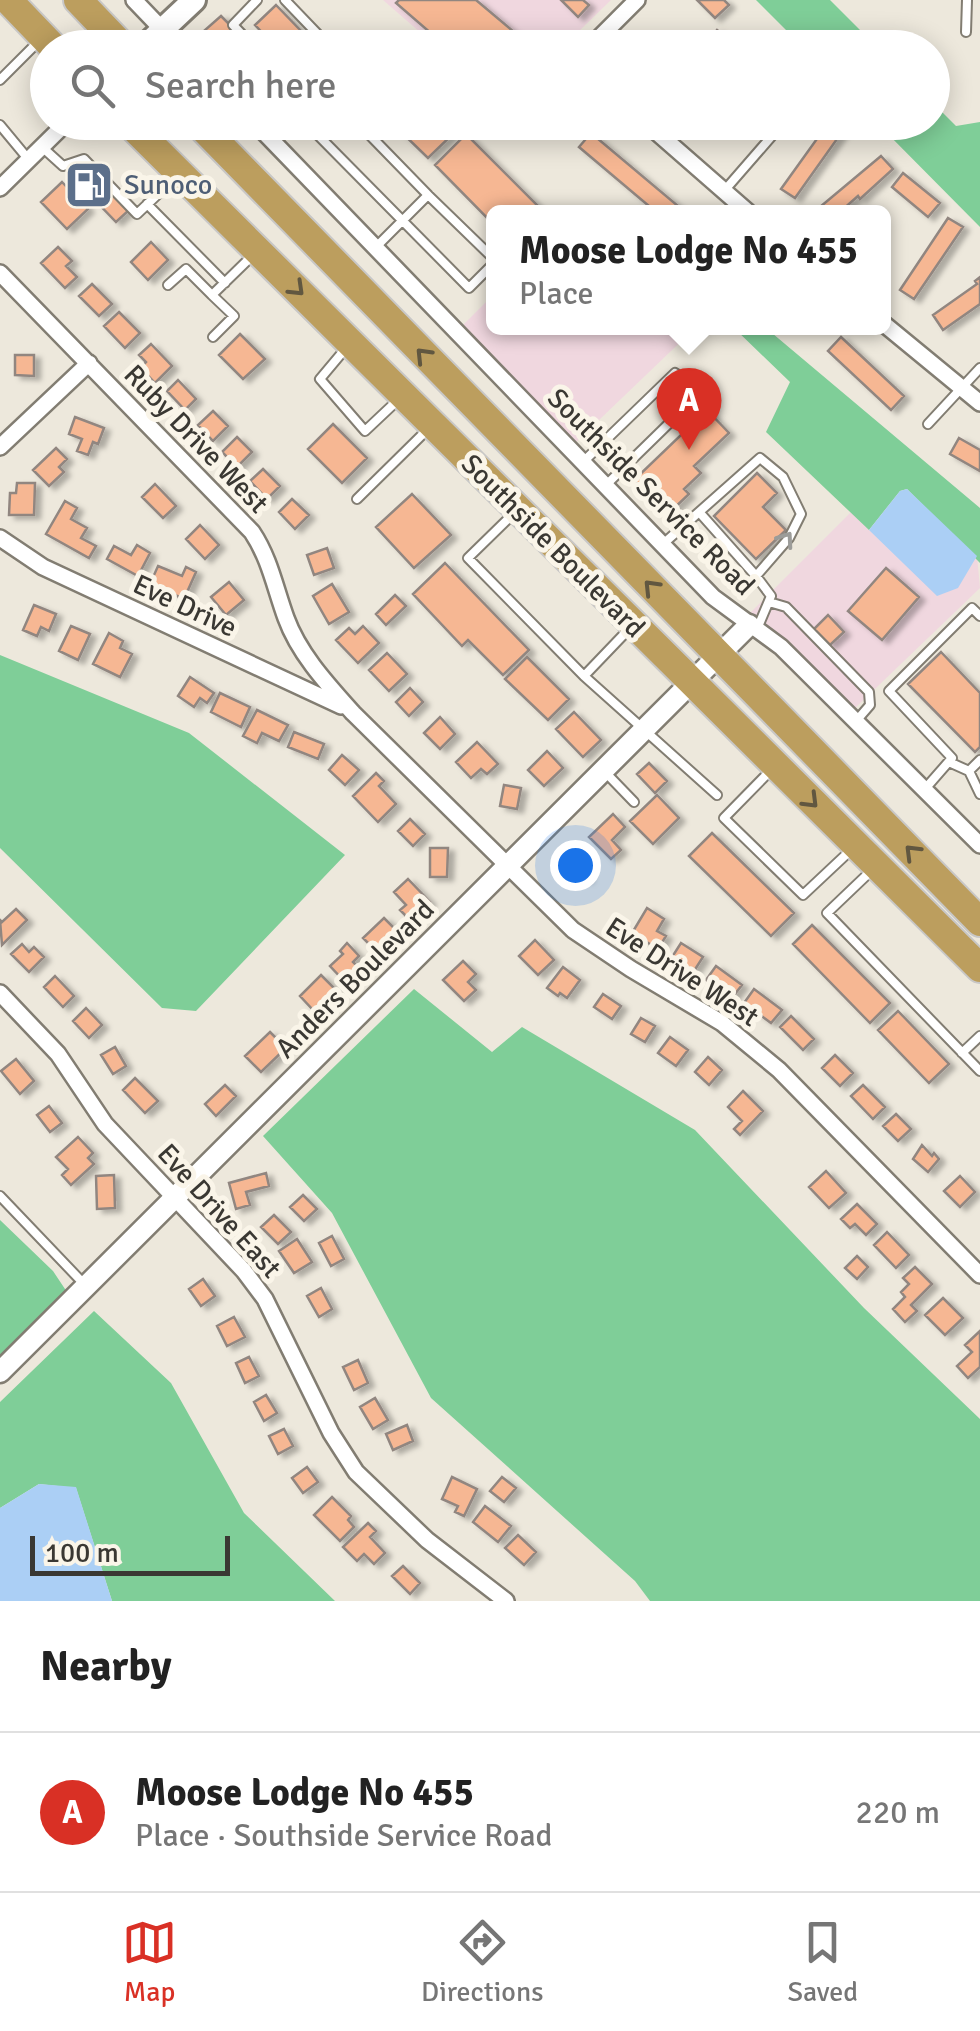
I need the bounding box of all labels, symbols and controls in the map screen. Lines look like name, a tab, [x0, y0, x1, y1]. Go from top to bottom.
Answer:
search box	[30, 30, 950, 140]
icon: search	[65, 58, 120, 113]
text: Search here	[145, 62, 337, 109]
fuel station icon: Sunoco	[63, 159, 115, 211]
place label: Sunoco	[124, 168, 212, 202]
popup	[486, 205, 891, 335]
text: Moose Lodge No 455	[519, 227, 858, 274]
text: Place	[519, 274, 594, 313]
one-way arrow	[285, 277, 304, 295]
one-way arrow	[417, 348, 435, 366]
street label: Ruby Drive West	[117, 358, 275, 520]
pin: A	[656, 368, 722, 450]
street label: Southside Service Road	[540, 381, 762, 603]
street label: Southside Boulevard	[454, 447, 652, 645]
one-way arrow	[774, 532, 792, 550]
street label: Eve Drive	[128, 567, 242, 645]
one-way arrow	[644, 581, 662, 599]
one-way arrow	[800, 789, 818, 807]
your location	[550, 840, 601, 891]
one-way arrow	[905, 846, 923, 864]
street label: Anders Boulevard	[269, 893, 441, 1065]
street label: Eve Drive West	[599, 910, 765, 1034]
street label: Eve Drive East	[150, 1137, 288, 1285]
scale bar	[30, 1531, 230, 1576]
text: 100 m	[45, 1536, 119, 1570]
text: Nearby	[40, 1641, 172, 1692]
text: Moose Lodge No 455	[135, 1769, 474, 1816]
text: A	[62, 1793, 83, 1832]
text: 220 m	[856, 1793, 940, 1832]
text: Place · Southside Service Road	[135, 1816, 553, 1855]
tab: Map	[122, 1915, 177, 2009]
tab: Directions	[421, 1915, 543, 2009]
tab: Saved	[787, 1915, 858, 2009]

